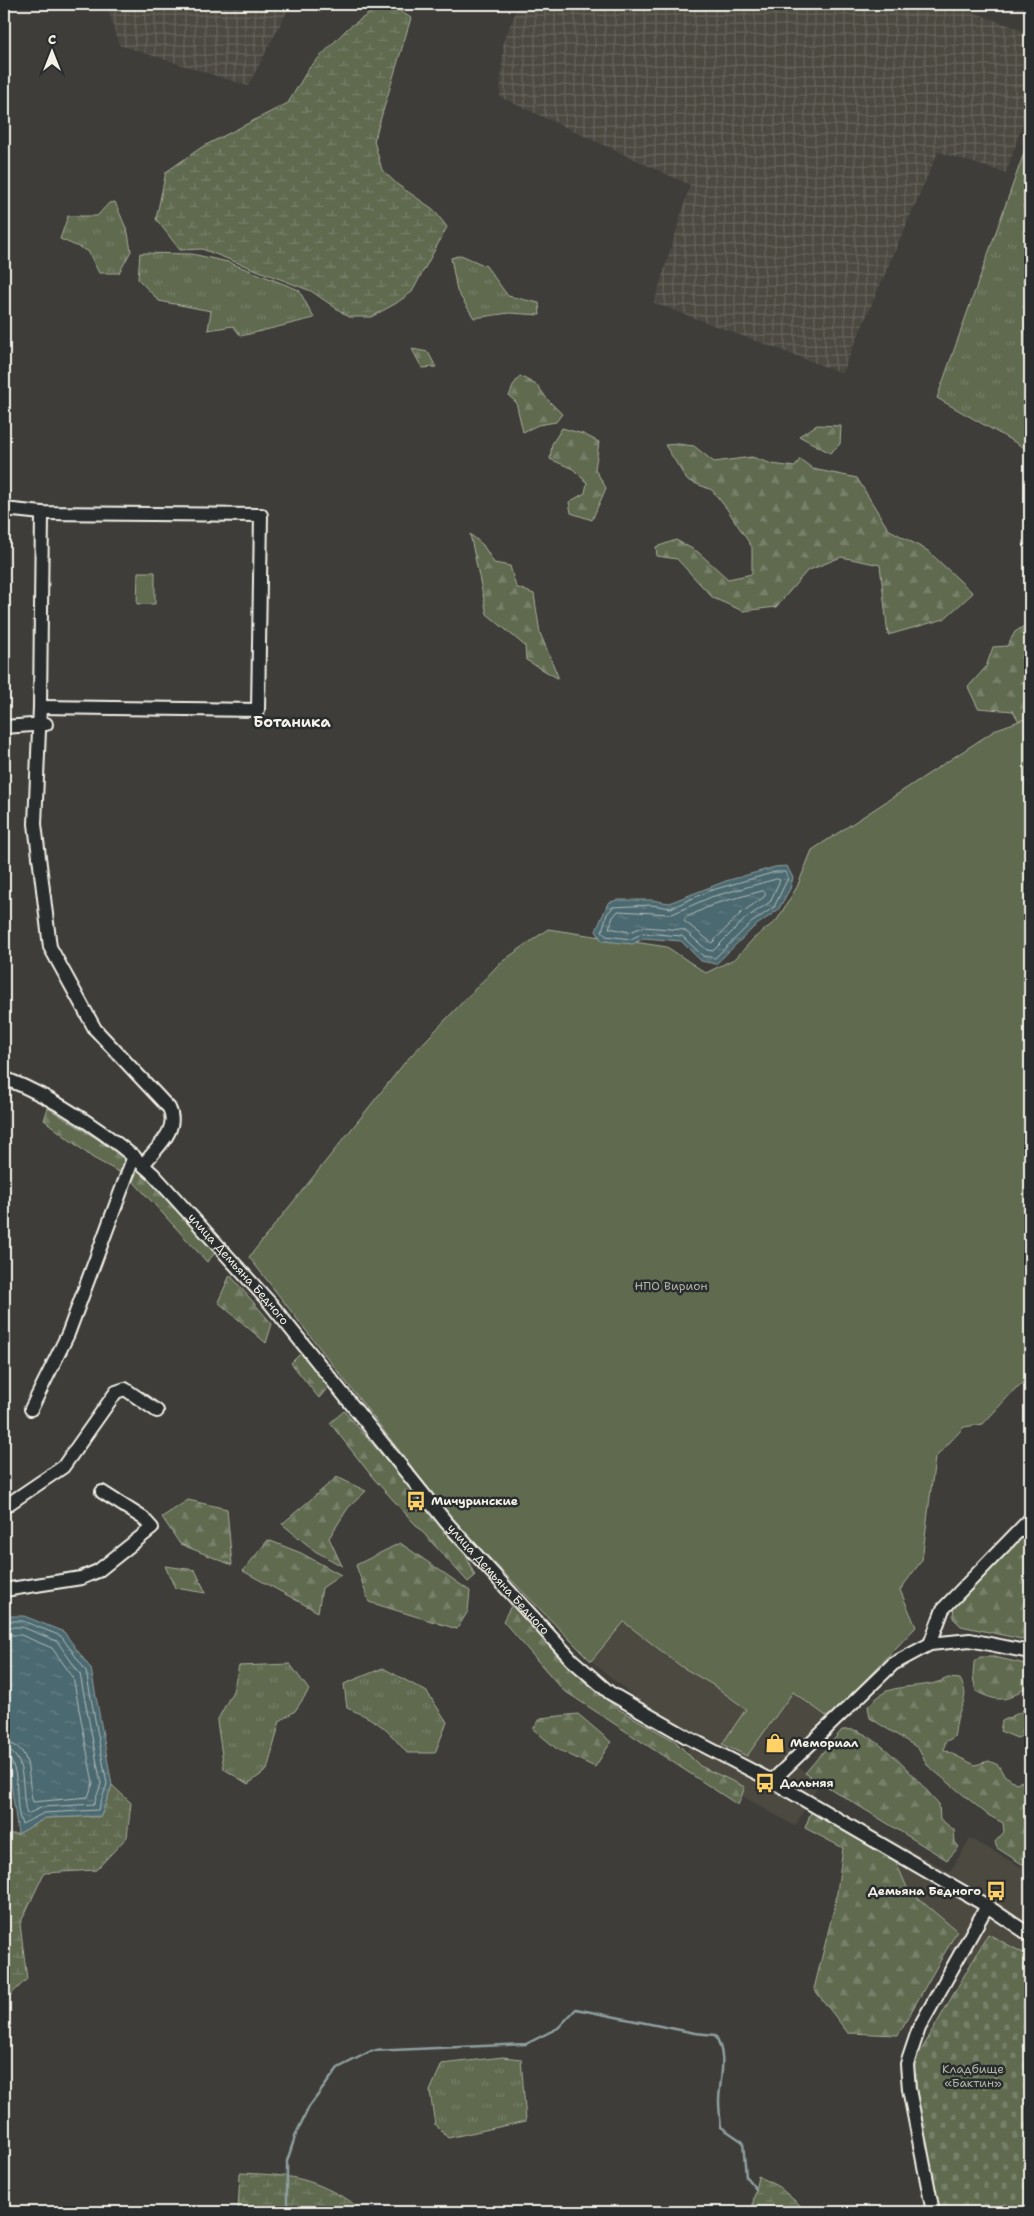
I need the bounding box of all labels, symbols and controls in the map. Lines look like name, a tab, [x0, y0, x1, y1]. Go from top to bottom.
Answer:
north arrow	[28, 28, 78, 78]
text: С	[48, 30, 56, 48]
district label: Ботаника	[253, 712, 331, 732]
street label: улица Демьяна Бедного	[184, 1210, 293, 1328]
park label: НПО Вирион	[635, 1278, 707, 1294]
bus stop icon: Мичуринские	[405, 1490, 427, 1512]
place label: Мичуринские	[431, 1493, 518, 1509]
street label: улица Демьяна Бедного	[444, 1521, 553, 1638]
shop icon: Мемориал	[764, 1732, 786, 1754]
place label: Мемориал	[790, 1735, 859, 1751]
bus stop icon: Дальняя	[754, 1772, 776, 1794]
place label: Дальняя	[780, 1775, 834, 1791]
bus stop icon: Демьяна Бедного	[985, 1880, 1007, 1902]
place label: Демьяна Бедного	[868, 1883, 981, 1899]
park label: Кладбище «Бактин»	[942, 2061, 1004, 2091]

